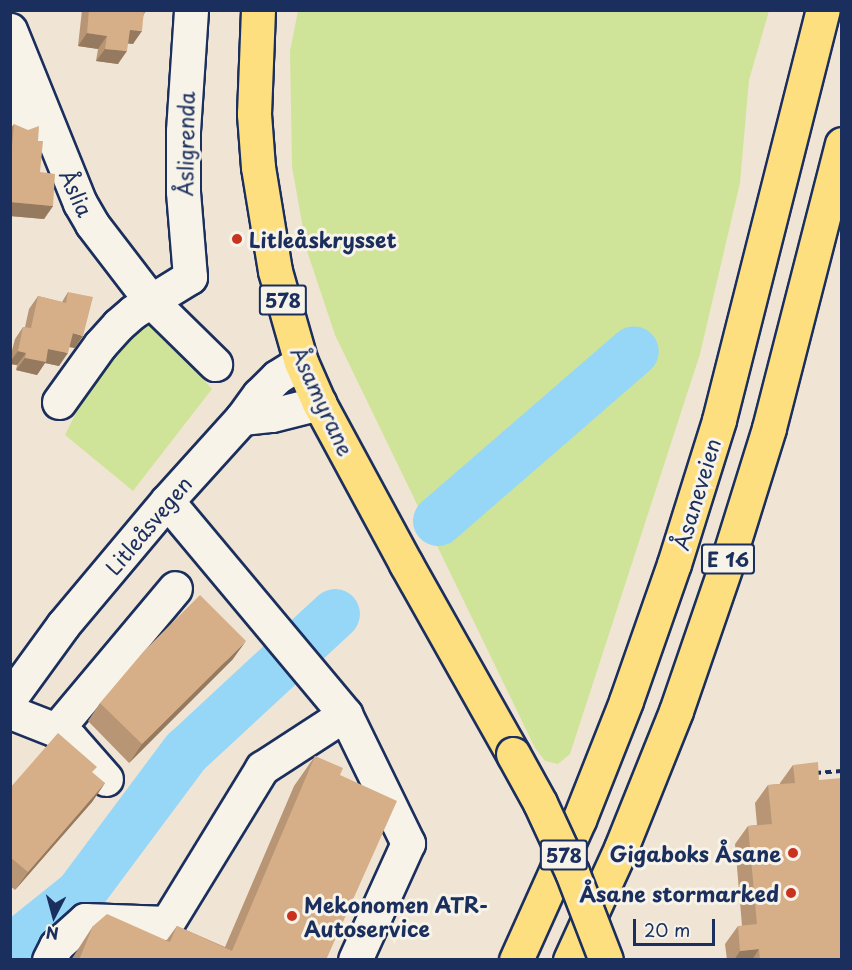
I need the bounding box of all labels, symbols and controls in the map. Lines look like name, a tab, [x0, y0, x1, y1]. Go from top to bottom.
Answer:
street label: Åsligrenda	[171, 91, 199, 197]
street label: Åslia	[55, 165, 99, 221]
place label: Litleåskrysset	[249, 226, 397, 252]
marker: Litleåskrysset	[230, 232, 244, 246]
road number: 578	[258, 283, 308, 317]
street label: Åsamyrane	[287, 342, 359, 460]
street label: Åsaneveien	[667, 435, 725, 553]
street label: Litleåsvegen	[100, 471, 196, 579]
road number: E 16	[700, 542, 756, 576]
road number: 578	[538, 838, 590, 872]
place label: Gigaboks Åsane	[607, 840, 781, 866]
marker: Gigaboks Åsane	[786, 846, 800, 860]
place label: Åsane stormarked	[581, 880, 779, 906]
north arrow	[24, 886, 84, 946]
marker: Åsane stormarked	[784, 886, 798, 900]
place label: Mekonomen ATR- Autoservice	[304, 891, 490, 941]
scale bar	[636, 907, 718, 945]
marker: Mekonomen ATR- Autoservice	[285, 909, 299, 923]
text: 20 m	[644, 916, 690, 943]
text: N	[45, 921, 60, 946]

